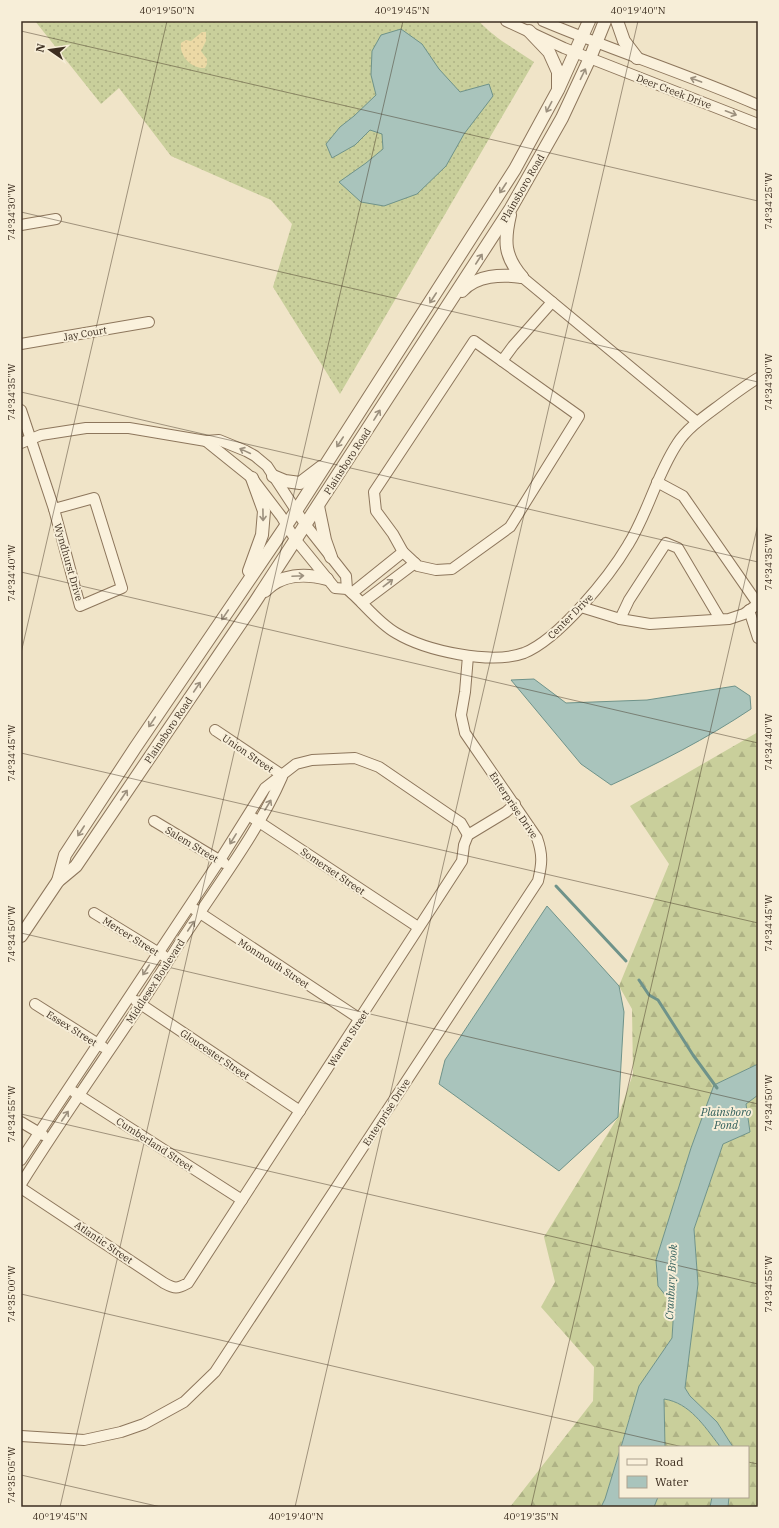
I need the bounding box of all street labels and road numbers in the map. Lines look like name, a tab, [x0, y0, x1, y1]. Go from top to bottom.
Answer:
street label: Deer Creek Drive	[634, 71, 713, 112]
street label: Plainsboro Road	[498, 152, 547, 225]
street label: Jay Court	[62, 323, 108, 344]
street label: Plainsboro Road	[321, 425, 374, 497]
street label: Wyndhurst Drive	[51, 522, 86, 602]
street label: Center Drive	[545, 591, 596, 642]
street label: Plainsboro Road	[141, 695, 195, 766]
street label: Union Street	[219, 731, 276, 776]
street label: Enterprise Drive	[486, 769, 541, 841]
street label: Salem Street	[163, 823, 221, 866]
street label: Somerset Street	[298, 845, 368, 898]
street label: Mercer Street	[100, 914, 162, 959]
street label: Middlesex Boulevard	[123, 936, 188, 1026]
street label: Monmouth Street	[236, 936, 312, 992]
street label: Warren Street	[325, 1007, 372, 1069]
street label: Essex Street	[44, 1008, 100, 1049]
street label: Gloucester Street	[178, 1026, 252, 1083]
street label: Enterprise Drive	[360, 1076, 413, 1148]
street label: Cumberland Street	[114, 1115, 196, 1174]
street label: Atlantic Street	[72, 1218, 136, 1267]

